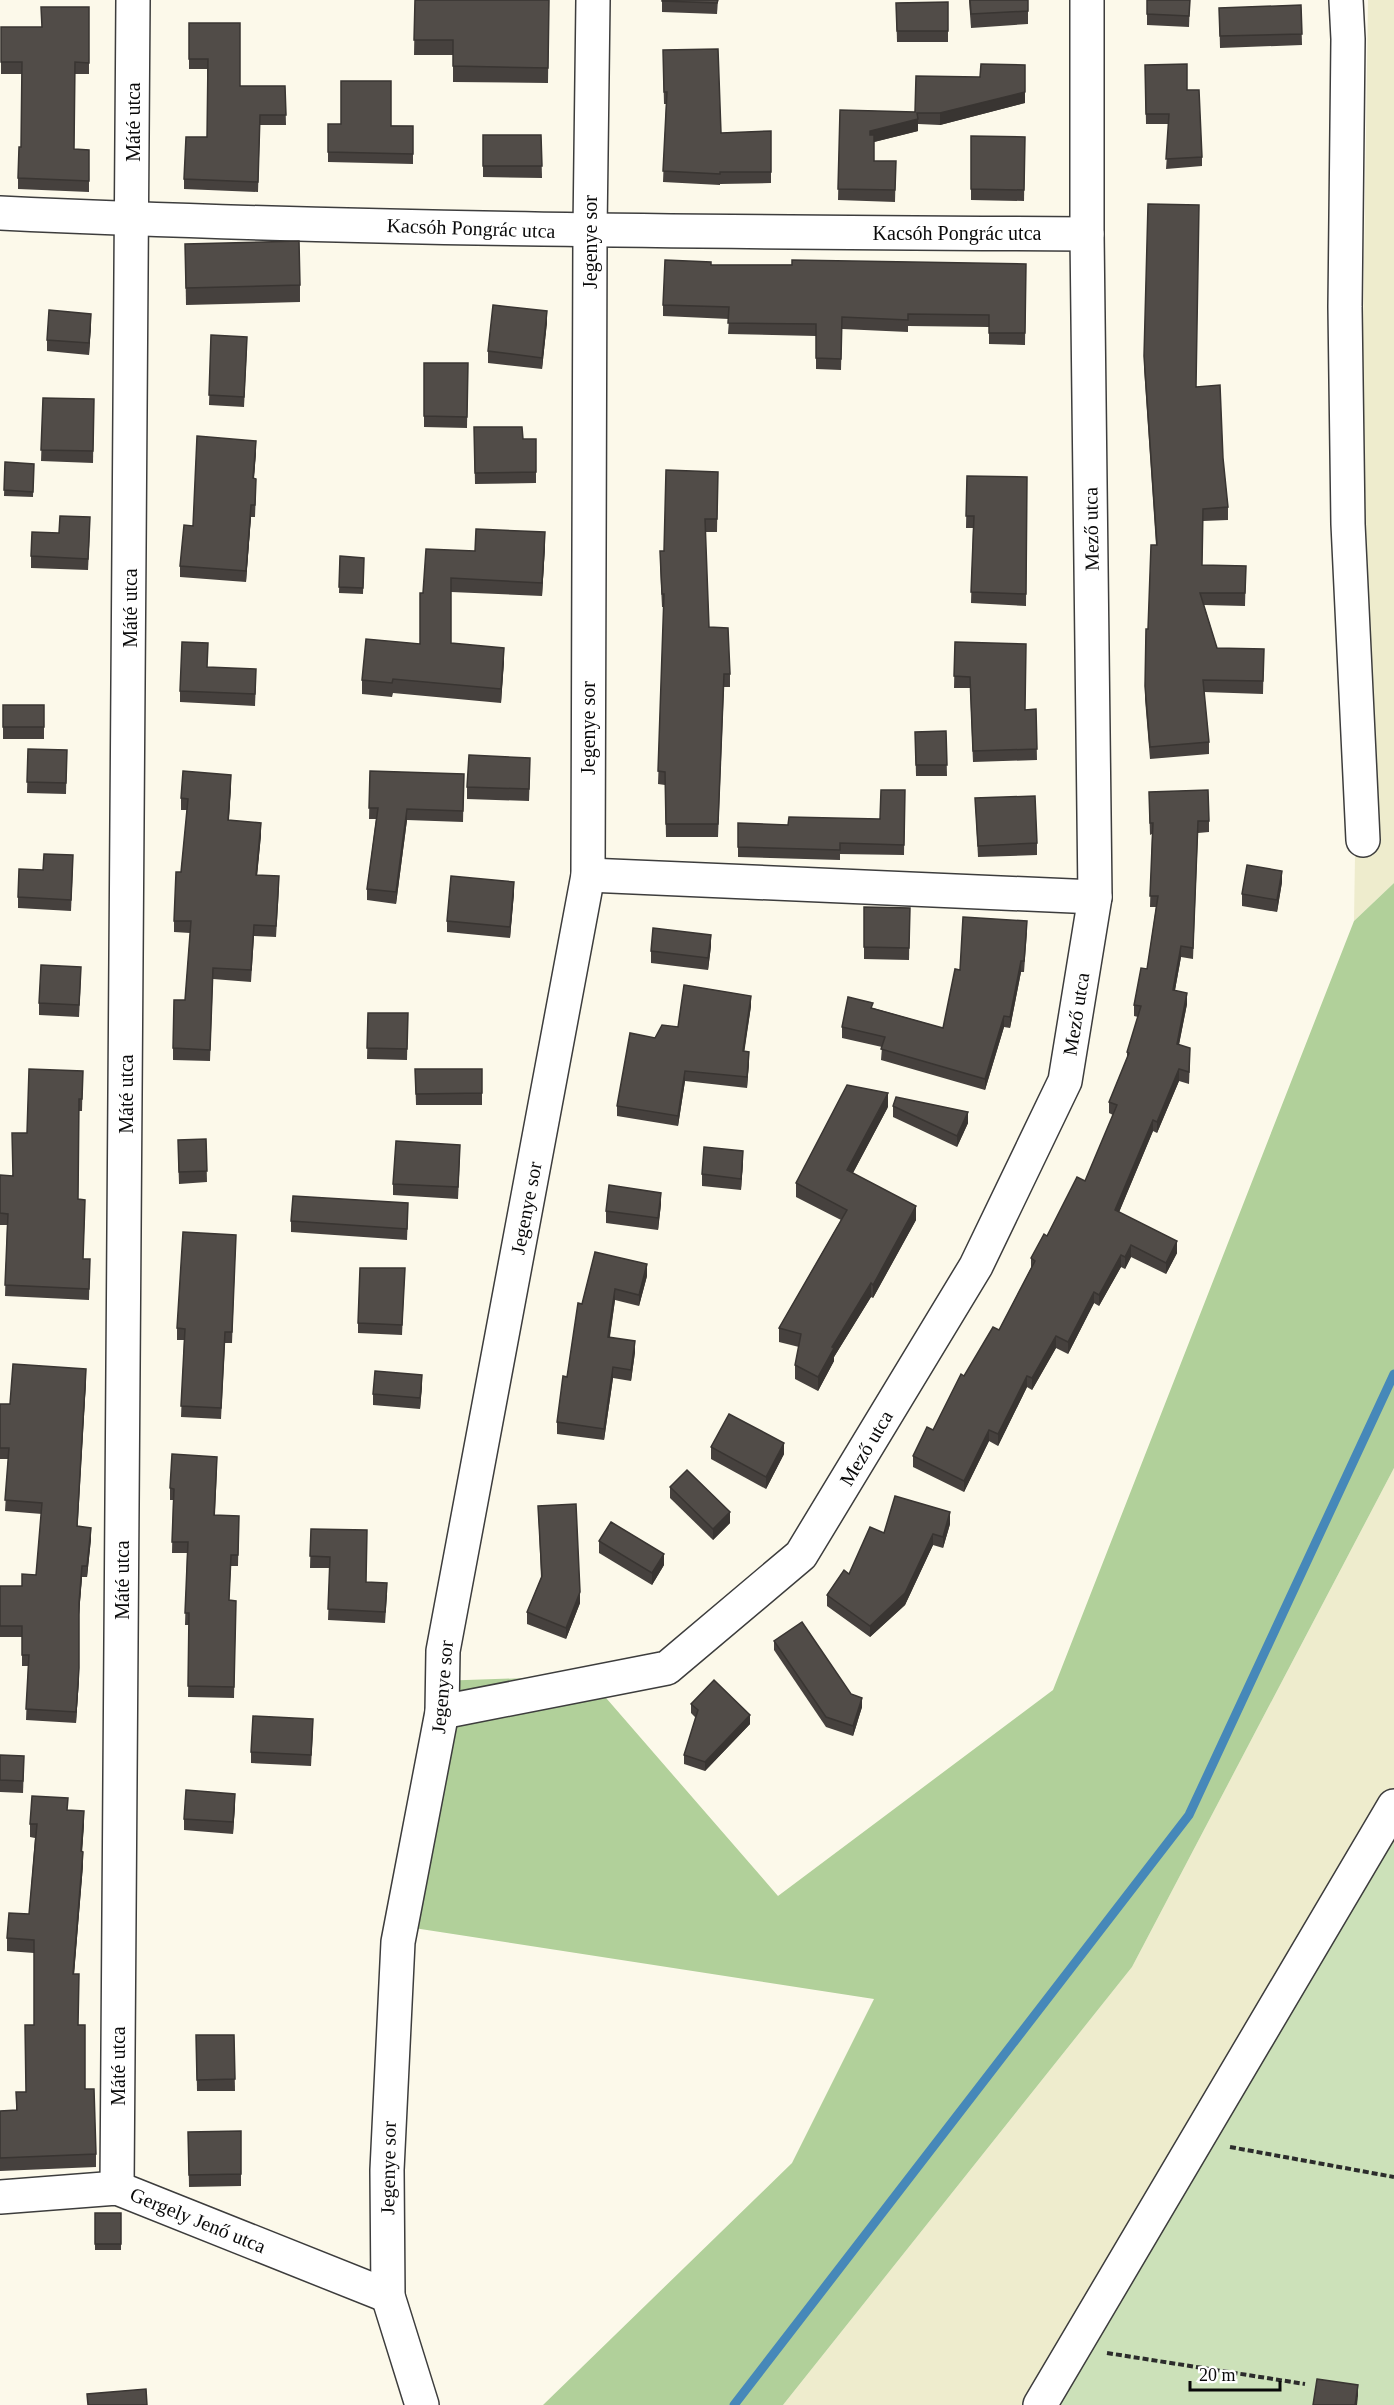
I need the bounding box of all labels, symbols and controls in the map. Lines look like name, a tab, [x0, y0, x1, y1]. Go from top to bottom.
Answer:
street label: Máté utca	[122, 82, 144, 162]
street label: Jegenye sor	[579, 195, 602, 289]
street label: Kacsóh Pongrác utca	[386, 214, 556, 243]
street label: Kacsóh Pongrác utca	[873, 222, 1042, 245]
street label: Mező utca	[1079, 487, 1103, 571]
street label: Máté utca	[119, 568, 141, 648]
street label: Jegenye sor	[577, 681, 600, 775]
street label: Mező utca	[1059, 971, 1093, 1057]
street label: Máté utca	[115, 1054, 137, 1134]
street label: Jegenye sor	[506, 1160, 547, 1256]
street label: Mező utca	[835, 1406, 897, 1490]
street label: Máté utca	[111, 1540, 133, 1620]
street label: Jegenye sor	[427, 1639, 458, 1735]
street label: Máté utca	[107, 2026, 129, 2106]
street label: Jegenye sor	[376, 2121, 401, 2215]
street label: Gergely Jenő utca	[127, 2183, 269, 2258]
scale bar	[1190, 2354, 1280, 2392]
text: 20 m	[1199, 2365, 1236, 2385]

